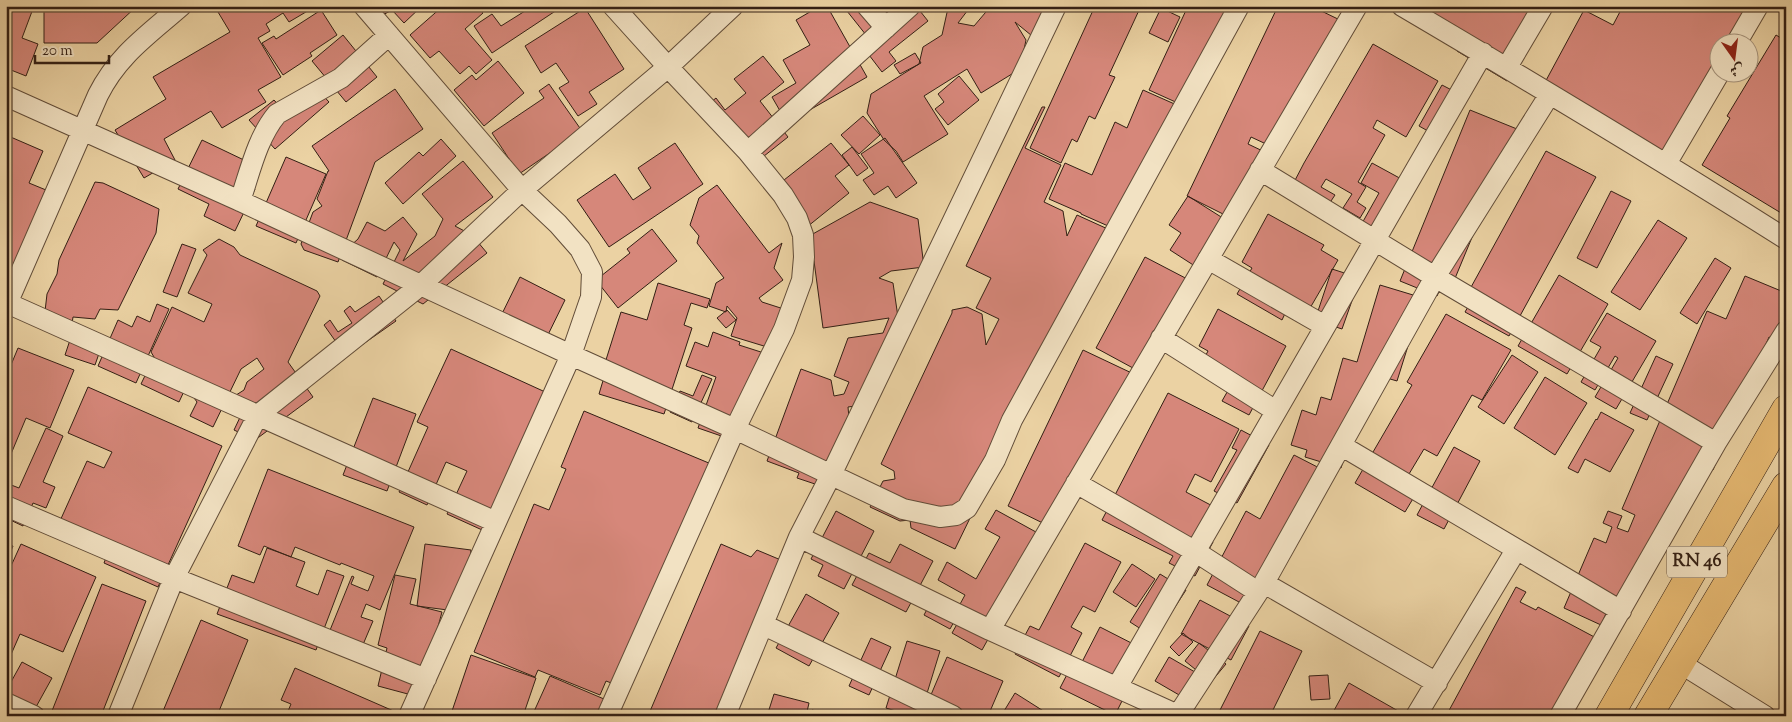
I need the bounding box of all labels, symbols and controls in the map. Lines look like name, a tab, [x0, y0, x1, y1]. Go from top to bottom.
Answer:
scale bar	[35, 32, 109, 64]
north arrow	[1710, 32, 1760, 82]
text: 20 m	[42, 41, 73, 62]
text: ش	[1727, 57, 1746, 80]
road number: RN 46	[1667, 546, 1727, 578]

